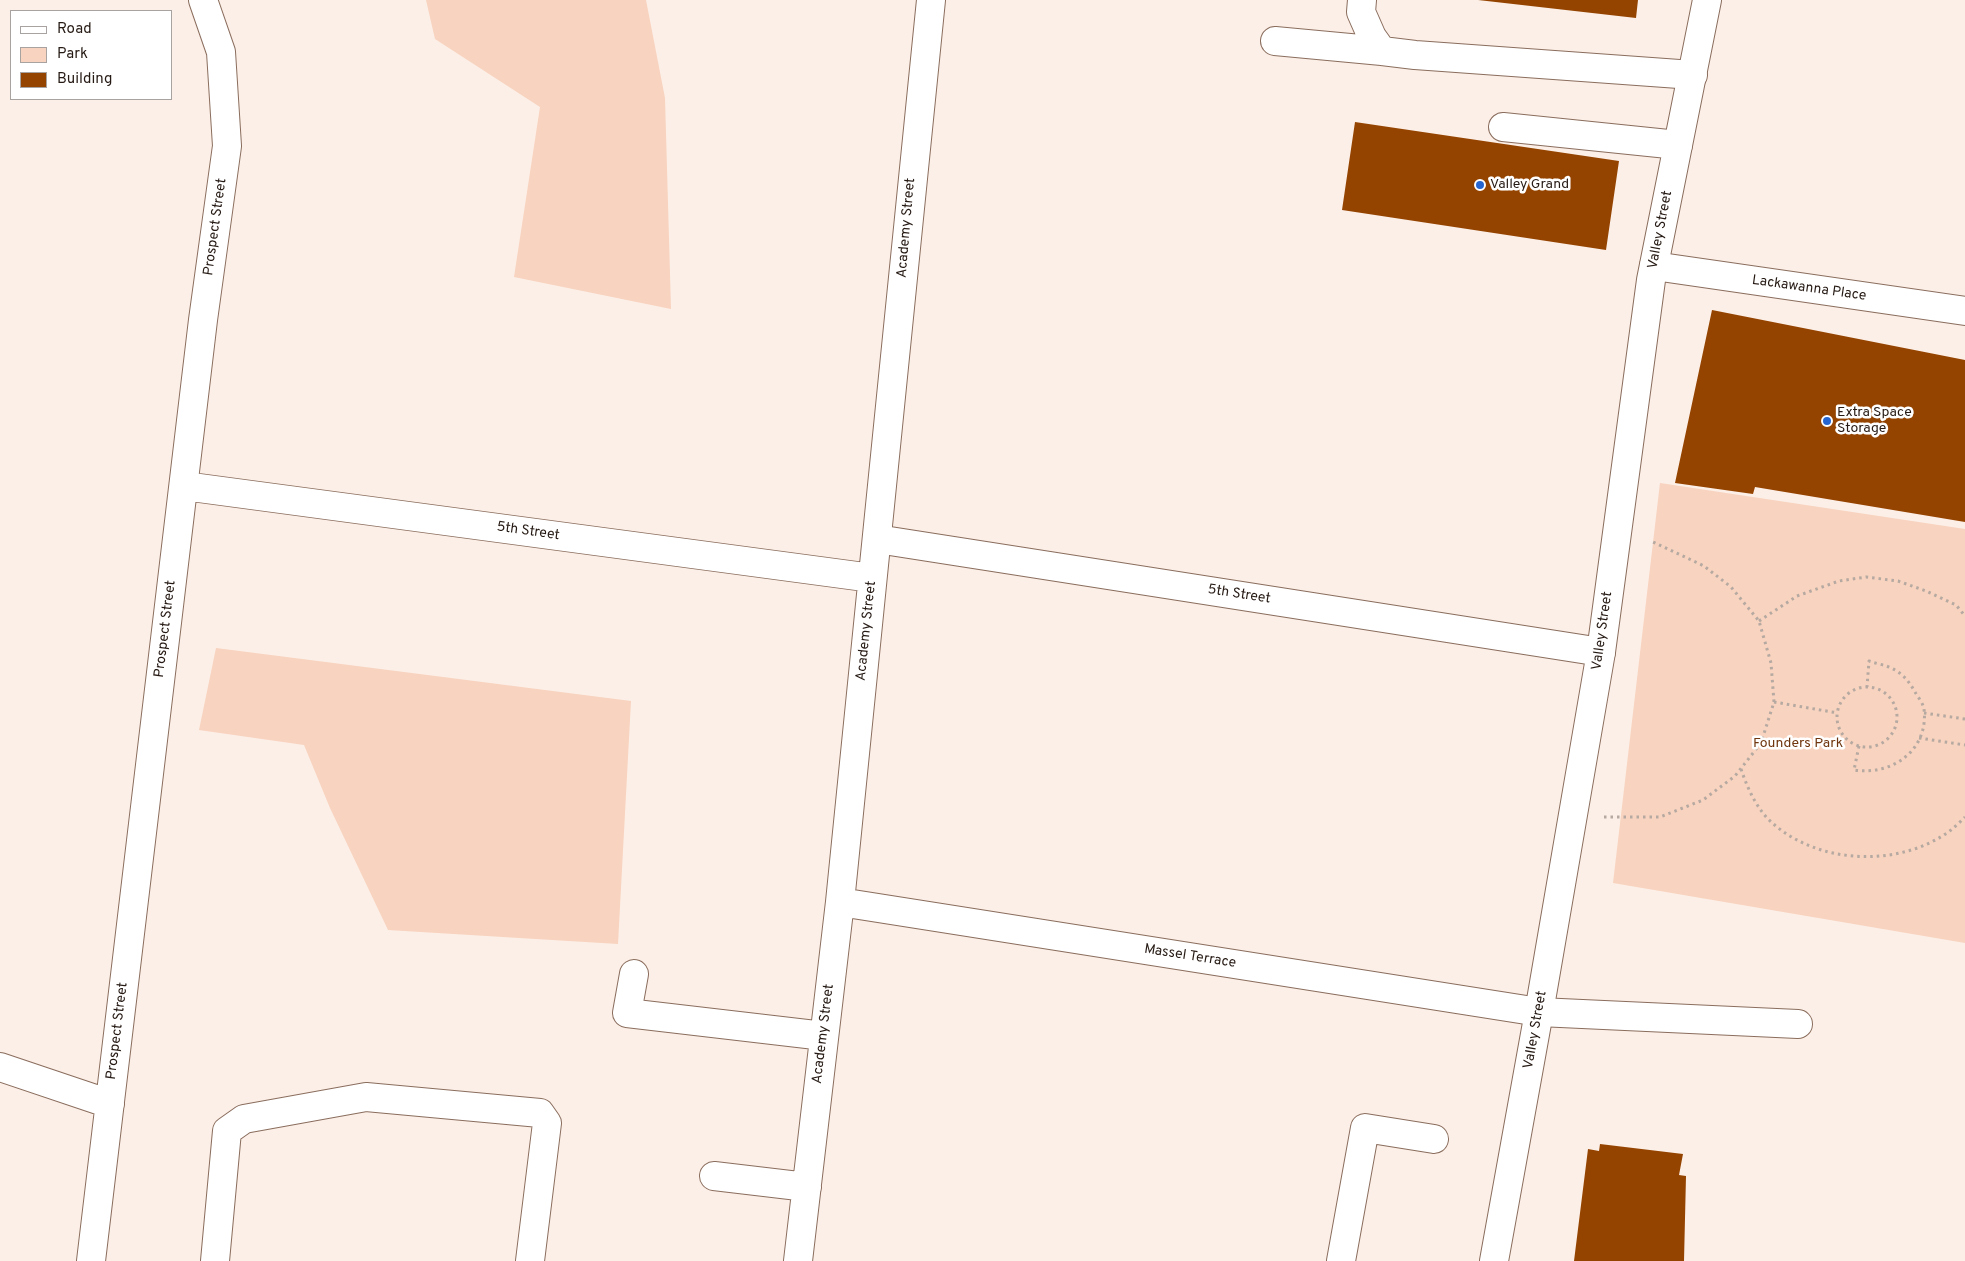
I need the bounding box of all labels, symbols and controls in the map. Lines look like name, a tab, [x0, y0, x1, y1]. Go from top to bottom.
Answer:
legend	[10, 10, 172, 100]
text: Road	[57, 20, 92, 39]
text: Park	[57, 45, 88, 64]
text: Building	[57, 70, 112, 89]
street label: Prospect Street	[201, 177, 231, 277]
street label: Academy Street	[894, 177, 920, 279]
place label: Valley Grand	[1490, 177, 1569, 193]
marker: Valley Grand	[1474, 179, 1486, 191]
street label: Valley Street	[1645, 189, 1677, 271]
street label: Lackawanna Place	[1751, 273, 1867, 305]
place label: Extra Space Storage	[1837, 405, 1912, 438]
marker: Extra Space Storage	[1821, 415, 1833, 427]
street label: 5th Street	[495, 519, 561, 545]
street label: Prospect Street	[152, 579, 180, 679]
street label: Academy Street	[853, 580, 881, 682]
street label: 5th Street	[1206, 582, 1272, 608]
street label: Valley Street	[1589, 591, 1617, 671]
park label: Founders Park	[1753, 736, 1843, 752]
street label: Massel Terrace	[1143, 941, 1237, 973]
street label: Prospect Street	[104, 981, 132, 1081]
street label: Academy Street	[810, 983, 838, 1085]
street label: Valley Street	[1521, 989, 1551, 1071]

